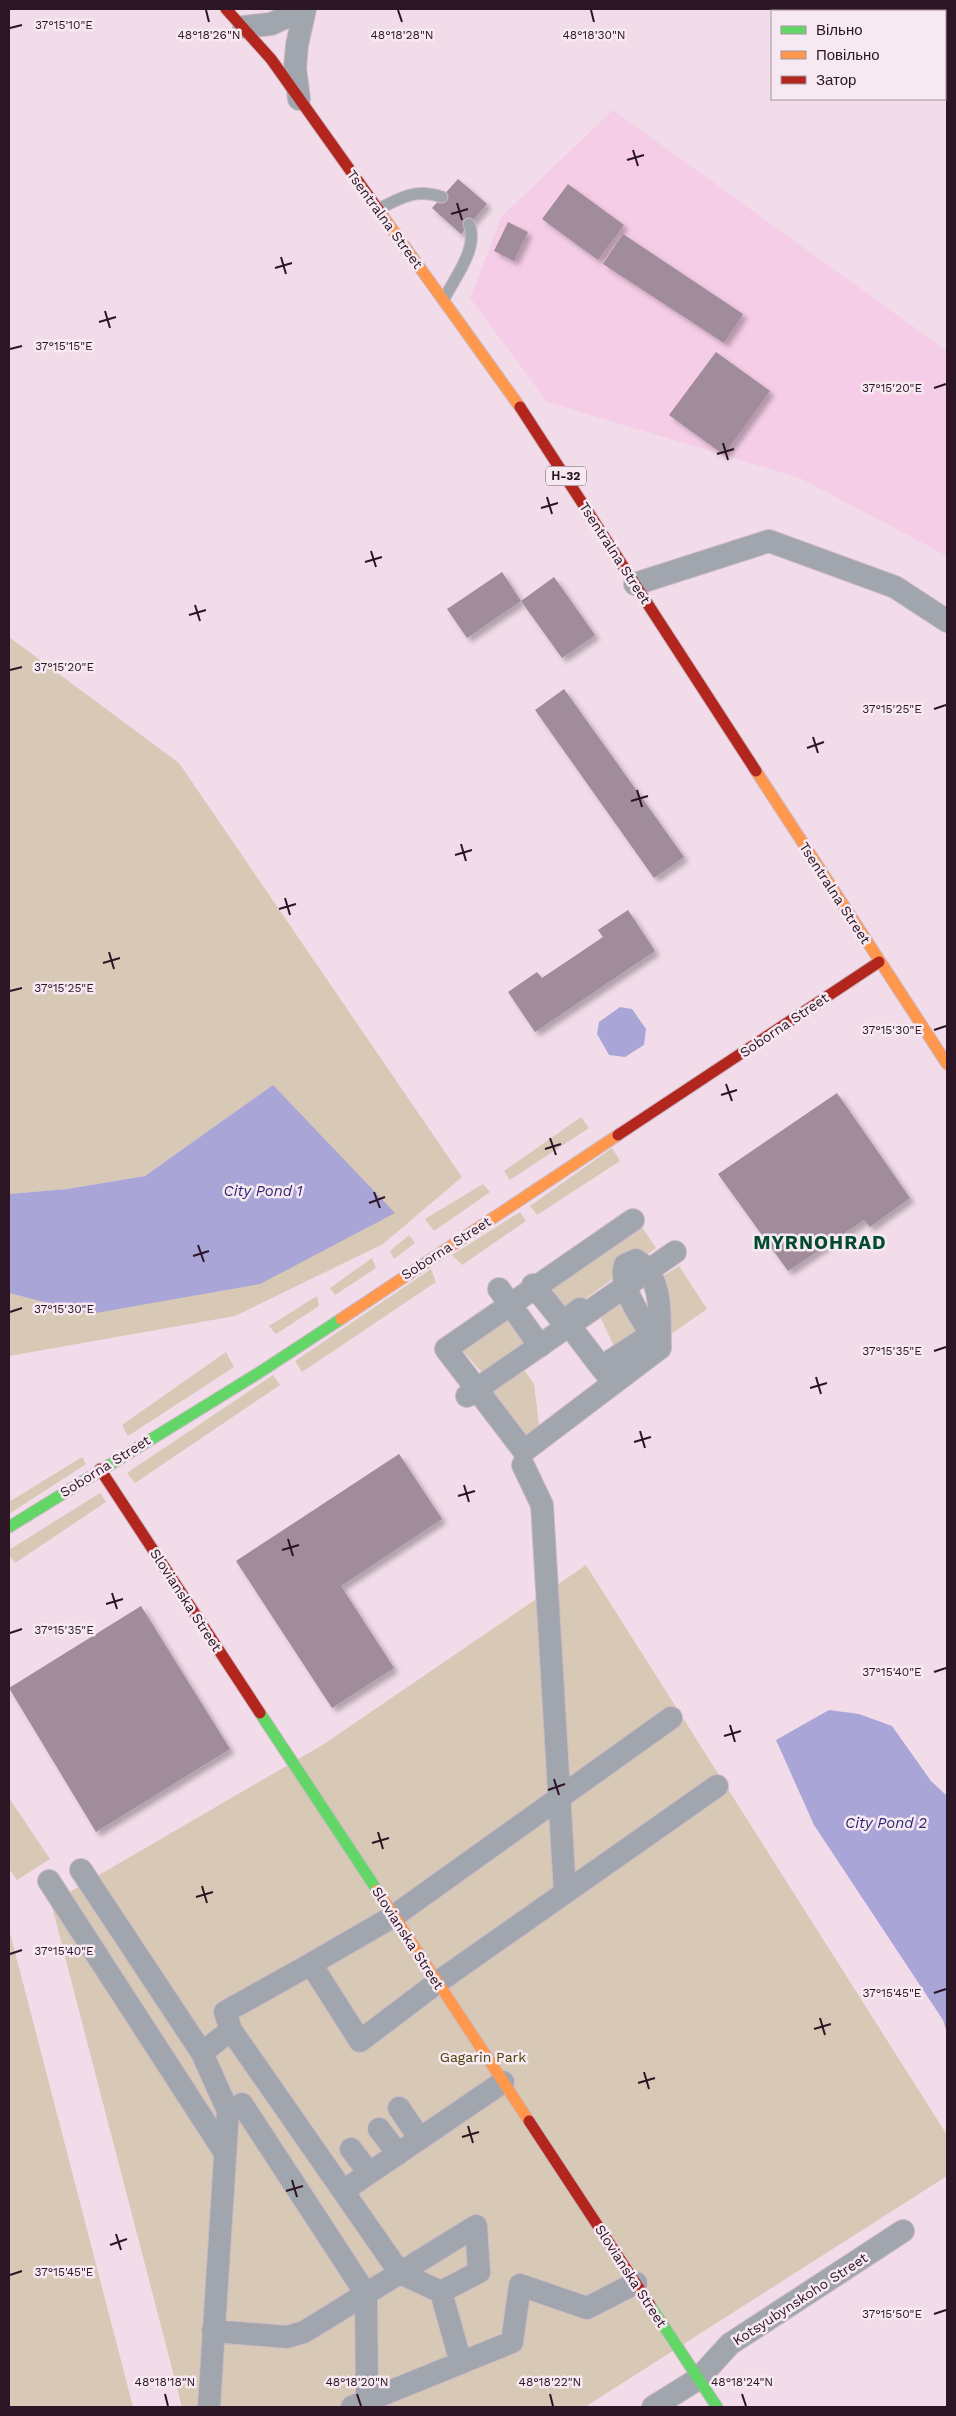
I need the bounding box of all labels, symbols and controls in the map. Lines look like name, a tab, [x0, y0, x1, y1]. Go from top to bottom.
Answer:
legend	[771, 10, 946, 100]
text: 37°15'10"E	[35, 18, 93, 32]
text: Вільно	[816, 21, 863, 39]
text: 48°18'26"N	[177, 28, 241, 42]
text: 48°18'28"N	[370, 28, 434, 42]
text: 48°18'30"N	[562, 28, 626, 42]
text: Повільно	[816, 46, 880, 64]
text: Затор	[816, 71, 856, 89]
street label: Tsentralna Street	[344, 167, 426, 272]
text: 37°15'15"E	[35, 339, 93, 353]
text: 37°15'20"E	[862, 381, 922, 395]
road number: Н-32	[546, 466, 586, 486]
street label: Tsentralna Street	[576, 499, 654, 607]
text: 37°15'20"E	[34, 660, 94, 674]
text: 37°15'25"E	[862, 702, 922, 716]
street label: Tsentralna Street	[796, 839, 874, 947]
text: 37°15'25"E	[34, 981, 94, 995]
street label: Soborna Street	[737, 989, 831, 1061]
text: 37°15'30"E	[862, 1023, 922, 1037]
water label: City Pond 1	[224, 1182, 303, 1200]
street label: Soborna Street	[398, 1213, 494, 1283]
district label: MYRNOHRAD	[753, 1231, 887, 1254]
text: 37°15'30"E	[34, 1302, 94, 1316]
text: 37°15'35"E	[862, 1344, 922, 1358]
street label: Soborna Street	[57, 1432, 153, 1500]
street label: Slovianska Street	[147, 1546, 225, 1654]
text: 37°15'35"E	[34, 1623, 94, 1637]
text: 37°15'40"E	[862, 1665, 922, 1679]
water label: City Pond 2	[845, 1814, 927, 1832]
street label: Slovianska Street	[369, 1884, 447, 1992]
text: 37°15'40"E	[34, 1944, 94, 1958]
text: 37°15'45"E	[863, 1986, 922, 2000]
park label: Gagarin Park	[440, 2049, 526, 2065]
street label: Slovianska Street	[592, 2222, 670, 2330]
street label: Kotsyubynskoho Street	[730, 2249, 870, 2349]
text: 37°15'45"E	[35, 2265, 94, 2279]
text: 37°15'50"E	[862, 2307, 922, 2321]
text: 48°18'18"N	[135, 2375, 195, 2389]
text: 48°18'20"N	[325, 2375, 389, 2389]
text: 48°18'22"N	[519, 2375, 581, 2389]
text: 48°18'24"N	[711, 2375, 773, 2389]

